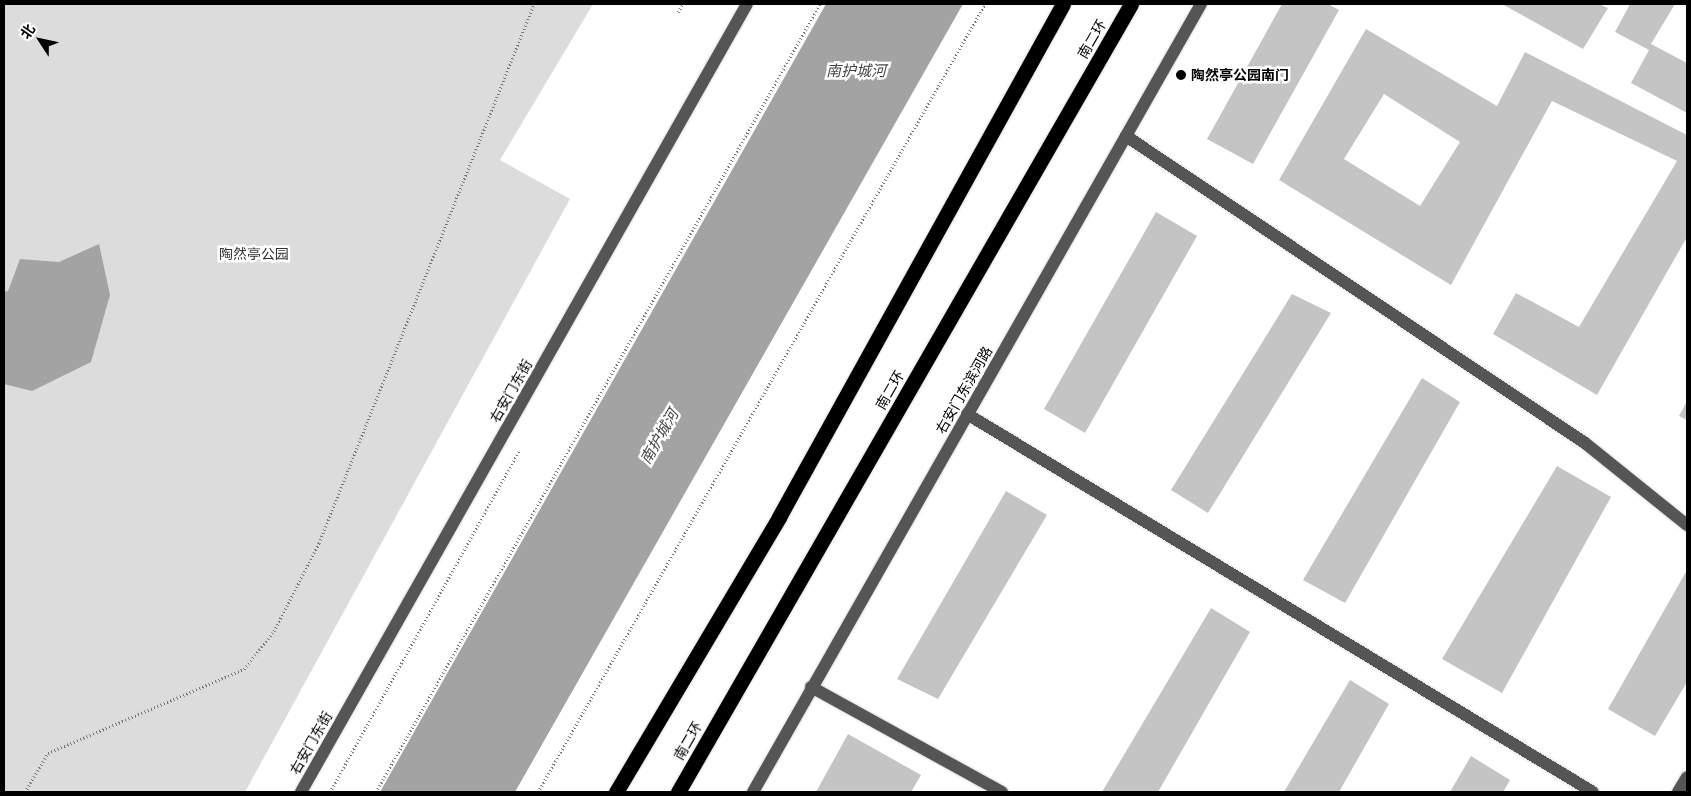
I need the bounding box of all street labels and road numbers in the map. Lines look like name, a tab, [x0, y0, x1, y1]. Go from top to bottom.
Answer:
street label: 南二环	[1074, 17, 1110, 61]
street label: 右安门东滨河路	[932, 343, 996, 437]
street label: 右安门东街	[486, 356, 536, 426]
street label: 南二环	[872, 368, 908, 412]
street label: 右安门东街	[286, 708, 336, 778]
street label: 南二环	[670, 719, 706, 763]

